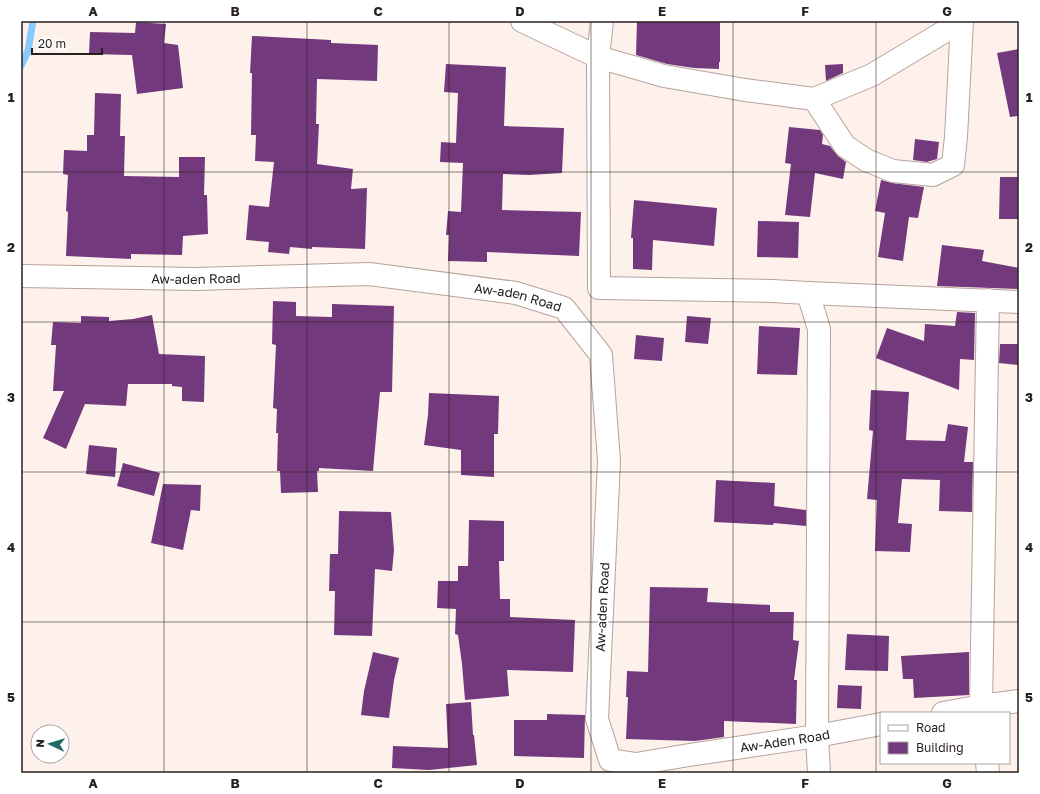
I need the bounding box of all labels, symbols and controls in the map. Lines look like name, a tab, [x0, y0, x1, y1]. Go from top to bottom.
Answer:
text: A	[88, 3, 98, 19]
text: B	[230, 3, 240, 19]
text: C	[373, 3, 383, 19]
text: D	[515, 3, 525, 19]
text: E	[658, 3, 666, 19]
text: F	[801, 3, 809, 19]
text: G	[942, 3, 952, 19]
scale bar	[32, 30, 102, 56]
text: 20 m	[38, 36, 66, 51]
text: 1	[8, 89, 15, 105]
text: 1	[1026, 89, 1033, 105]
text: 2	[7, 239, 15, 255]
text: 2	[1025, 239, 1033, 255]
street label: Aw-aden Road	[151, 270, 241, 287]
street label: Aw-aden Road	[473, 280, 564, 315]
text: 3	[7, 389, 15, 405]
text: 3	[1025, 389, 1033, 405]
text: 4	[7, 539, 15, 555]
text: 4	[1025, 539, 1033, 555]
street label: Aw-aden Road	[592, 562, 612, 652]
text: 5	[7, 689, 15, 705]
text: 5	[1025, 689, 1033, 705]
legend	[880, 712, 1010, 764]
text: Road	[916, 720, 945, 735]
north arrow	[30, 724, 70, 764]
street label: Aw-Aden Road	[739, 726, 831, 755]
text: N	[33, 739, 46, 748]
text: Building	[916, 740, 964, 755]
text: A	[88, 775, 98, 791]
text: B	[230, 775, 240, 791]
text: C	[373, 775, 383, 791]
text: D	[515, 775, 525, 791]
text: E	[658, 775, 666, 791]
text: F	[801, 775, 809, 791]
text: G	[942, 775, 952, 791]

